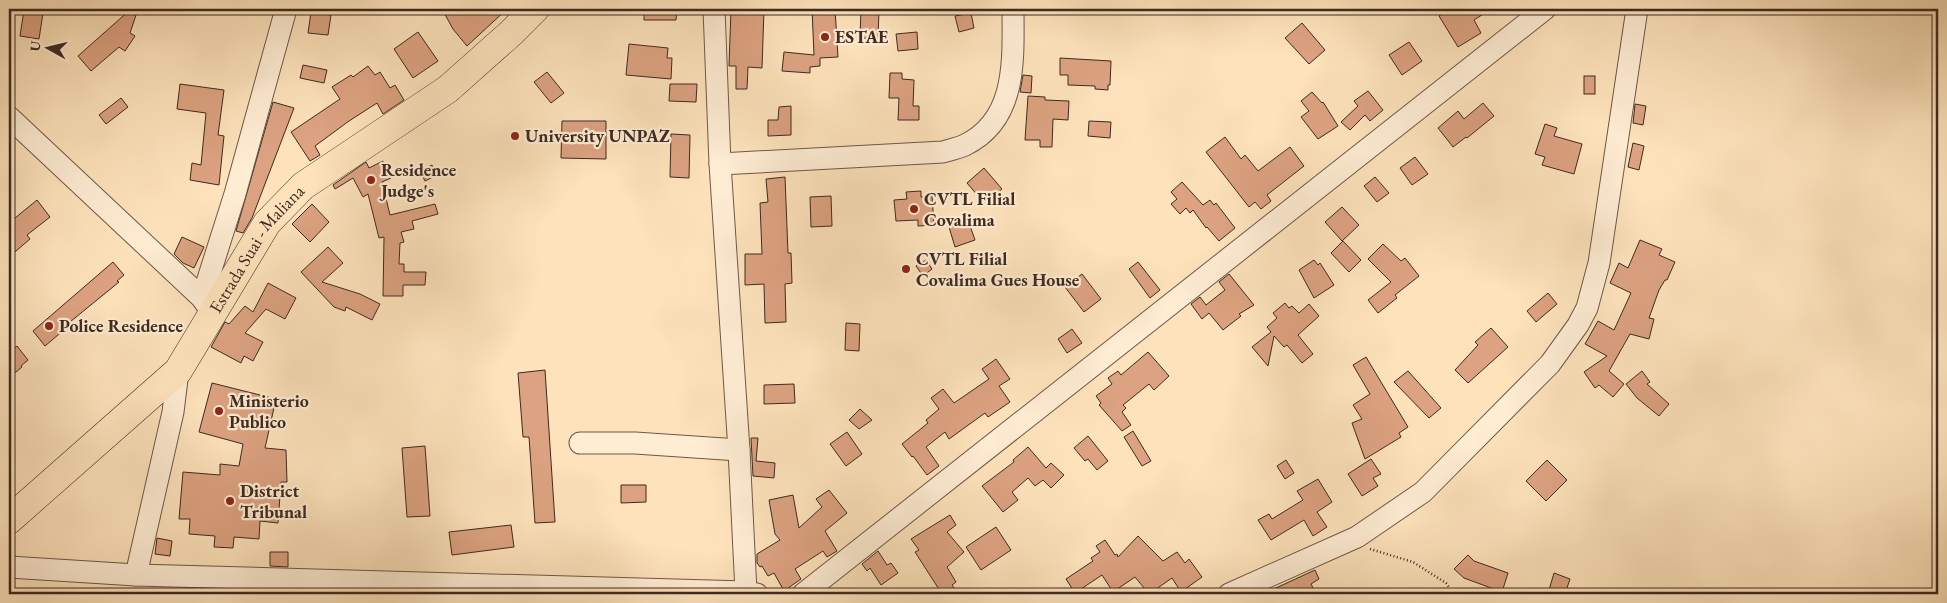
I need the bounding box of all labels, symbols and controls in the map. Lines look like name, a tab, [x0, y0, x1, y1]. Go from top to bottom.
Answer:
north arrow	[22, 22, 72, 72]
place label: ESTAE	[835, 25, 889, 48]
marker: ESTAE	[819, 31, 831, 43]
text: U	[25, 39, 45, 53]
place label: University UNPAZ	[525, 124, 670, 147]
marker: University UNPAZ	[509, 130, 521, 142]
place label: Residence Judge's	[379, 158, 457, 202]
marker: Residence Judge's	[365, 174, 377, 186]
street label: Estrada Suai - Maliana	[204, 179, 310, 317]
place label: CVTL Filial Covalima	[924, 187, 1015, 231]
marker: CVTL Filial Covalima	[908, 203, 920, 215]
place label: CVTL Filial Covalima Gues House	[916, 247, 1080, 291]
marker: CVTL Filial Covalima Gues House	[900, 263, 912, 275]
place label: Police Residence	[59, 314, 183, 337]
marker: Police Residence	[43, 320, 55, 332]
place label: Ministerio Publico	[229, 389, 309, 433]
marker: Ministerio Publico	[213, 405, 225, 417]
place label: District Tribunal	[240, 479, 307, 523]
marker: District Tribunal	[224, 495, 236, 507]

